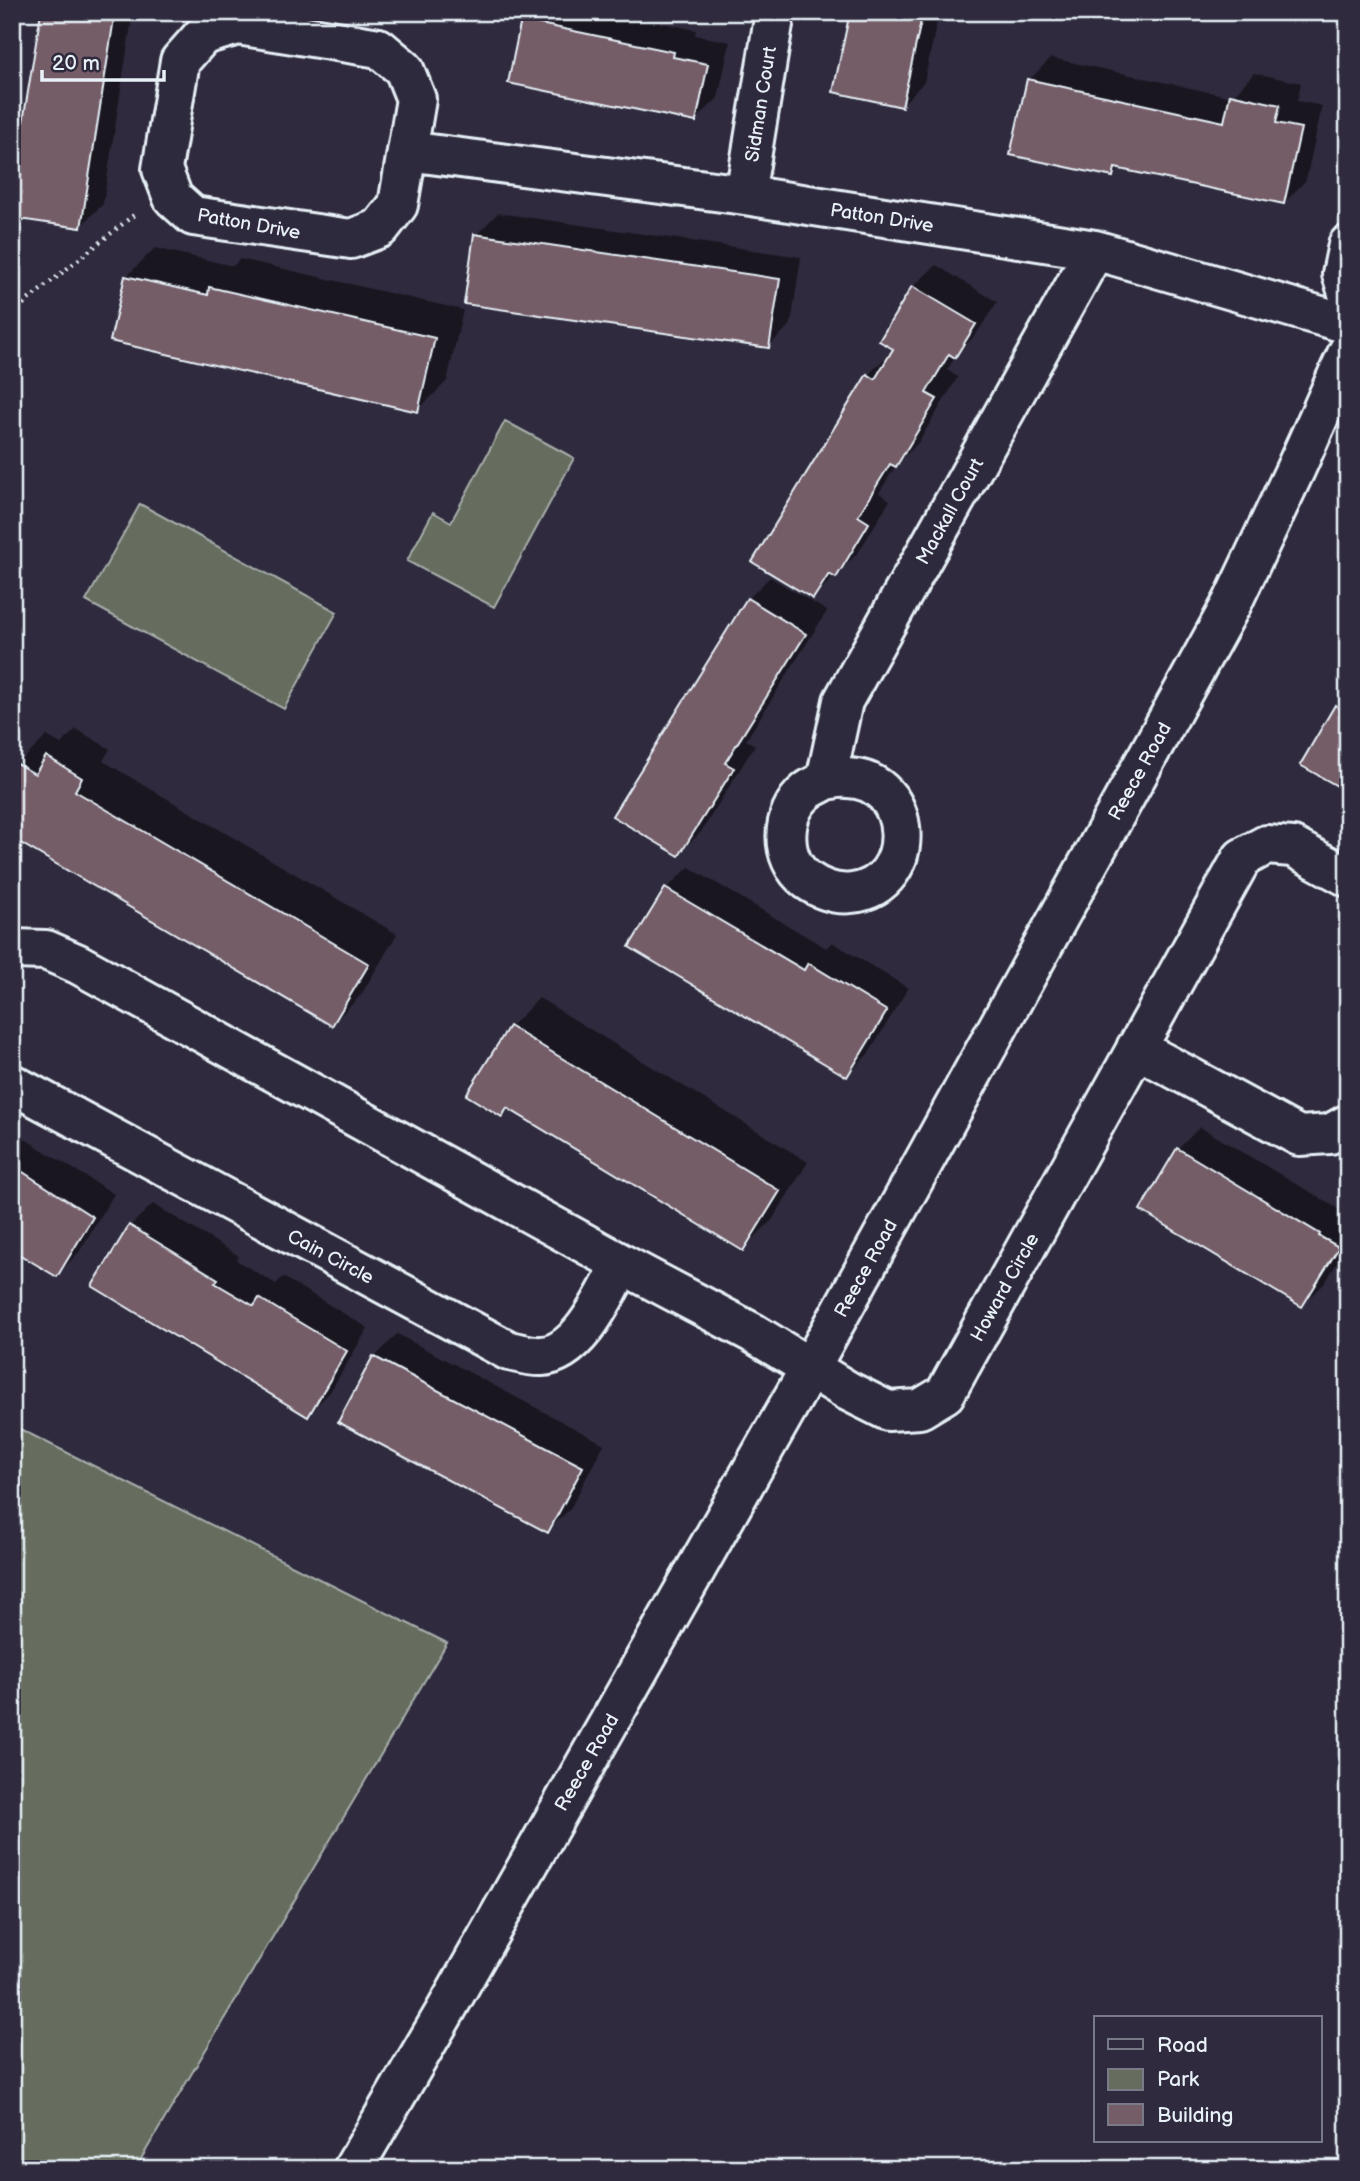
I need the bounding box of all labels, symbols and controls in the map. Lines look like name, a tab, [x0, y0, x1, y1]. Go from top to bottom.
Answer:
scale bar	[42, 38, 164, 82]
street label: Sidman Court	[741, 45, 782, 164]
text: 20 m	[52, 51, 100, 76]
street label: Patton Drive	[828, 199, 935, 238]
street label: Patton Drive	[195, 204, 302, 245]
street label: Mackall Court	[912, 454, 989, 569]
street label: Reece Road	[1104, 719, 1177, 825]
street label: Reece Road	[830, 1216, 903, 1322]
street label: Cain Circle	[283, 1225, 377, 1290]
street label: Howard Circle	[966, 1230, 1045, 1346]
street label: Reece Road	[550, 1710, 624, 1815]
legend	[1094, 2016, 1322, 2142]
text: Road	[1157, 2033, 1208, 2058]
text: Park	[1157, 2067, 1200, 2092]
text: Building	[1157, 2103, 1233, 2128]

